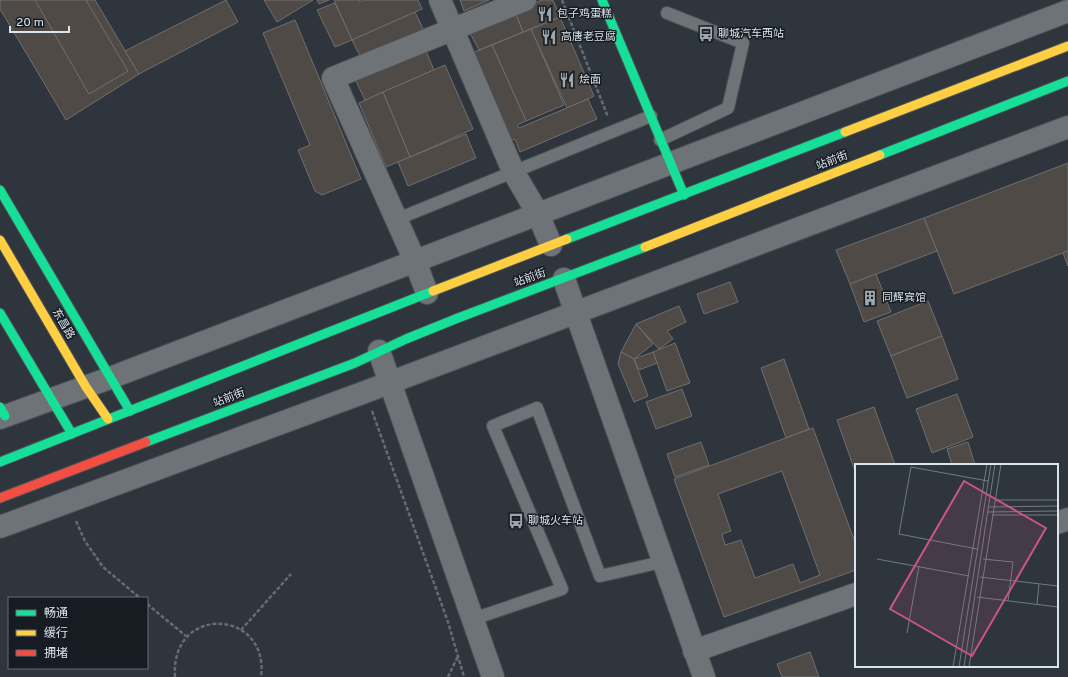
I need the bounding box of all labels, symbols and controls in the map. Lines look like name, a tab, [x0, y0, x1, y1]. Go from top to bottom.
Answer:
restaurant icon: 包子鸡蛋糕	[536, 5, 554, 23]
place label: 包子鸡蛋糕	[557, 7, 612, 21]
scale bar	[10, 8, 69, 34]
text: 20 m	[16, 15, 44, 31]
bus stop icon: 聊城汽车西站	[697, 25, 715, 43]
place label: 聊城汽车西站	[718, 27, 784, 41]
restaurant icon: 高唐老豆腐	[540, 28, 558, 46]
place label: 高唐老豆腐	[561, 30, 616, 44]
restaurant icon: 烩面	[558, 71, 576, 89]
place label: 烩面	[579, 73, 601, 87]
street label: 站前街	[814, 149, 850, 173]
street label: 站前街	[512, 266, 548, 290]
building icon: 同辉宾馆	[861, 289, 879, 307]
place label: 同辉宾馆	[882, 291, 926, 305]
street label: 东昌路	[49, 306, 77, 342]
street label: 站前街	[211, 386, 247, 410]
inset map	[855, 464, 1058, 667]
bus stop icon: 聊城火车站	[507, 512, 525, 530]
place label: 聊城火车站	[528, 514, 583, 528]
legend	[8, 597, 148, 669]
text: 畅通	[44, 606, 68, 622]
text: 缓行	[44, 626, 68, 642]
text: 拥堵	[44, 646, 68, 662]

